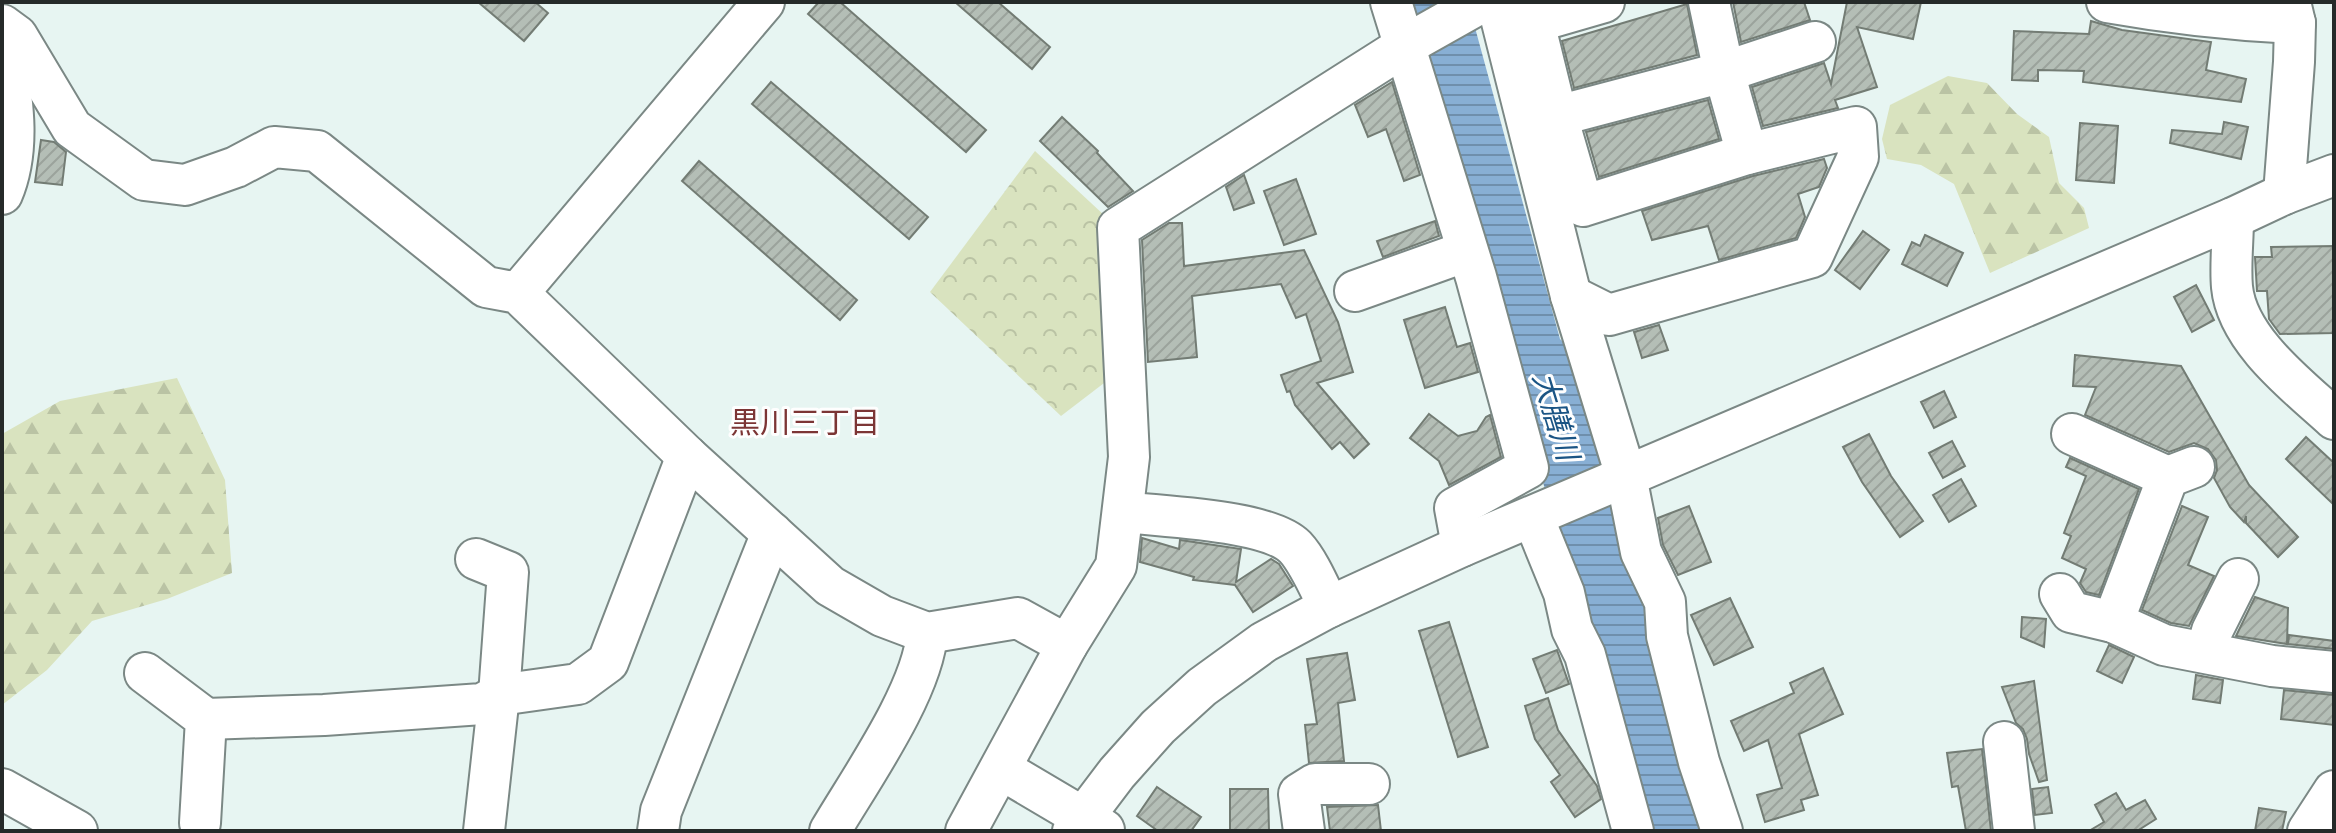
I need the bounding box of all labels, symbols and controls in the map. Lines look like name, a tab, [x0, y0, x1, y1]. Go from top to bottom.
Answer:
water label: 大膳川	[1526, 368, 1587, 467]
district label: 黒川三丁目	[730, 405, 880, 440]

